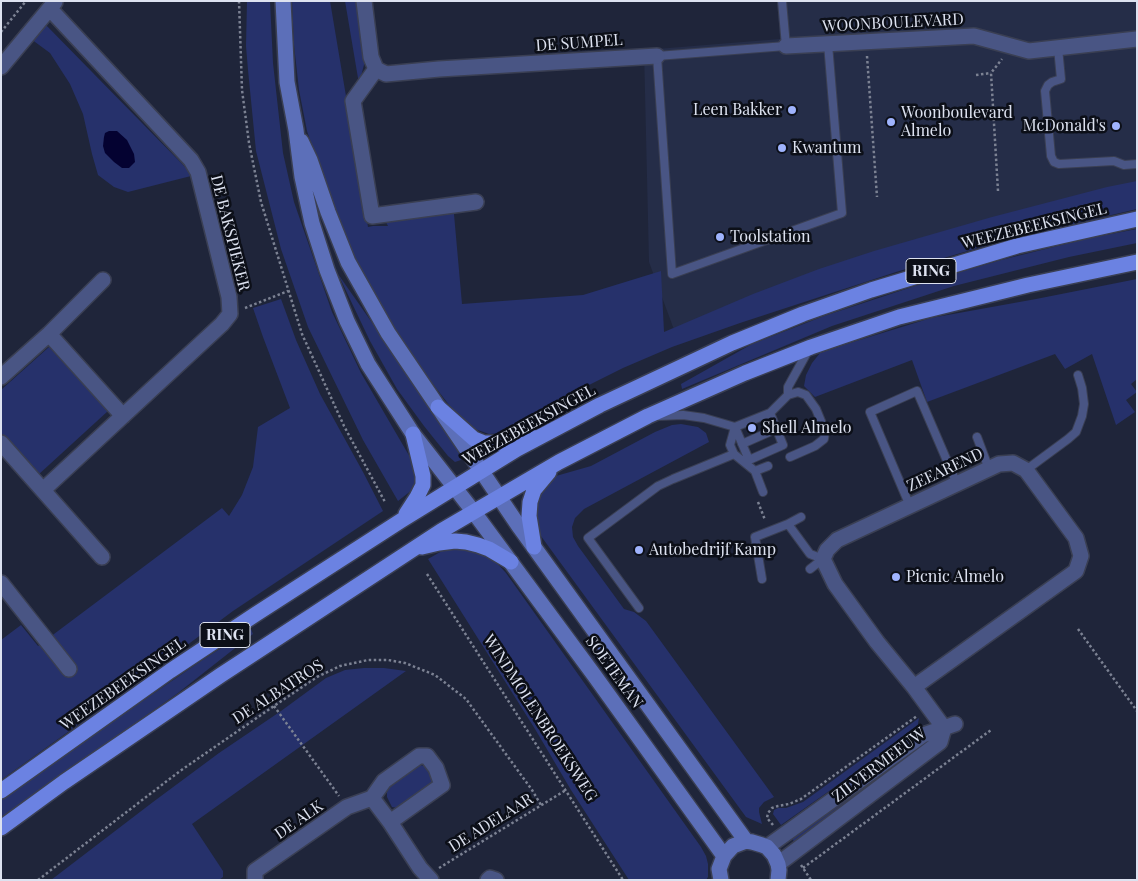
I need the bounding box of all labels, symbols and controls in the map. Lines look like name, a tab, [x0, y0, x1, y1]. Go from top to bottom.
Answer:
street label: WOONBOULEVARD	[822, 10, 964, 36]
street label: DE SUMPEL	[535, 30, 623, 56]
place label: Leen Bakker	[693, 100, 782, 120]
place label: Woonboulevard Almelo	[901, 103, 1013, 141]
marker: Leen Bakker	[786, 104, 798, 116]
marker: Woonboulevard Almelo	[885, 116, 897, 128]
place label: McDonald's	[1023, 116, 1106, 136]
marker: McDonald's	[1110, 120, 1122, 132]
place label: Kwantum	[792, 138, 861, 158]
marker: Kwantum	[776, 142, 788, 154]
street label: DE BAKSPIEKER	[206, 173, 254, 293]
street label: WEEZEBEEKSINGEL	[960, 199, 1108, 253]
place label: Toolstation	[730, 227, 811, 247]
marker: Toolstation	[714, 231, 726, 243]
road number: RING	[906, 258, 956, 284]
street label: WEEZEBEEKSINGEL	[459, 381, 599, 469]
place label: Shell Almelo	[762, 418, 851, 438]
marker: Shell Almelo	[746, 422, 758, 434]
street label: ZEEAREND	[904, 444, 986, 496]
place label: Autobedrijf Kamp	[649, 540, 776, 560]
marker: Autobedrijf Kamp	[633, 544, 645, 556]
place label: Picnic Almelo	[906, 567, 1004, 587]
marker: Picnic Almelo	[890, 571, 902, 583]
road number: RING	[200, 622, 250, 648]
street label: WINDMOLENBROEKSWEG	[479, 631, 601, 805]
street label: SOETEMAN	[581, 632, 647, 712]
street label: WEEZEBEEKSINGEL	[57, 633, 189, 735]
street label: DE ALBATROS	[229, 656, 327, 728]
street label: ZILVERMEEUW	[828, 724, 930, 806]
street label: DE ADELAAR	[445, 790, 537, 856]
street label: DE ALK	[271, 796, 327, 844]

